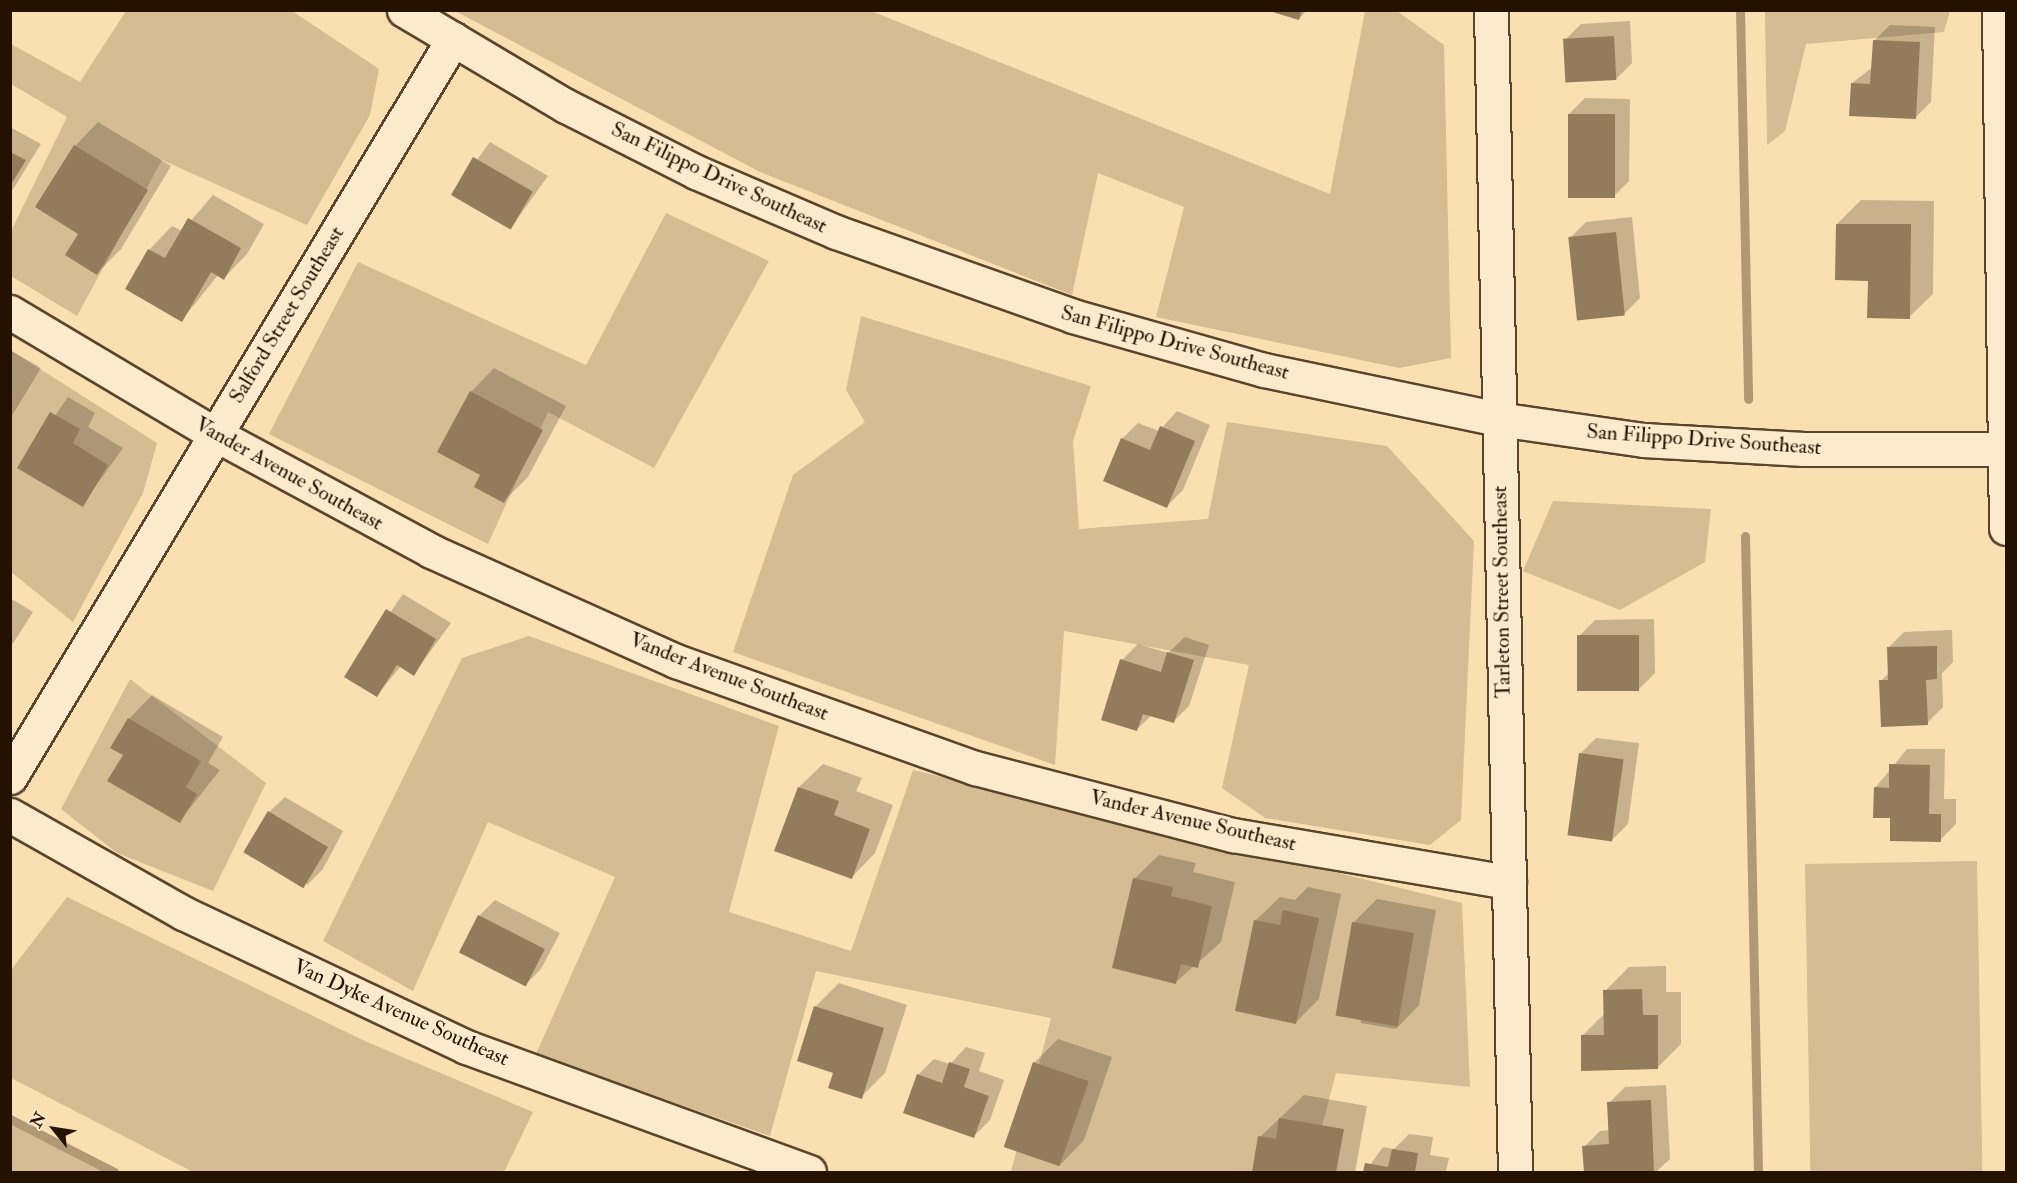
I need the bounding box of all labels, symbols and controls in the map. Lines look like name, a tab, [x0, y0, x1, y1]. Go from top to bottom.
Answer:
street label: San Filippo Drive Southeast	[607, 117, 831, 239]
street label: Salford Street Southeast	[224, 222, 350, 408]
street label: San Filippo Drive Southeast	[1058, 300, 1292, 386]
street label: Vander Avenue Southeast	[191, 412, 387, 536]
street label: San Filippo Drive Southeast	[1586, 419, 1822, 461]
street label: Tarleton Street Southeast	[1488, 485, 1516, 699]
street label: Vander Avenue Southeast	[626, 627, 832, 727]
street label: Vander Avenue Southeast	[1087, 785, 1299, 857]
street label: Van Dyke Avenue Southeast	[289, 954, 513, 1072]
north arrow	[24, 1099, 84, 1159]
text: N	[26, 1109, 51, 1131]

